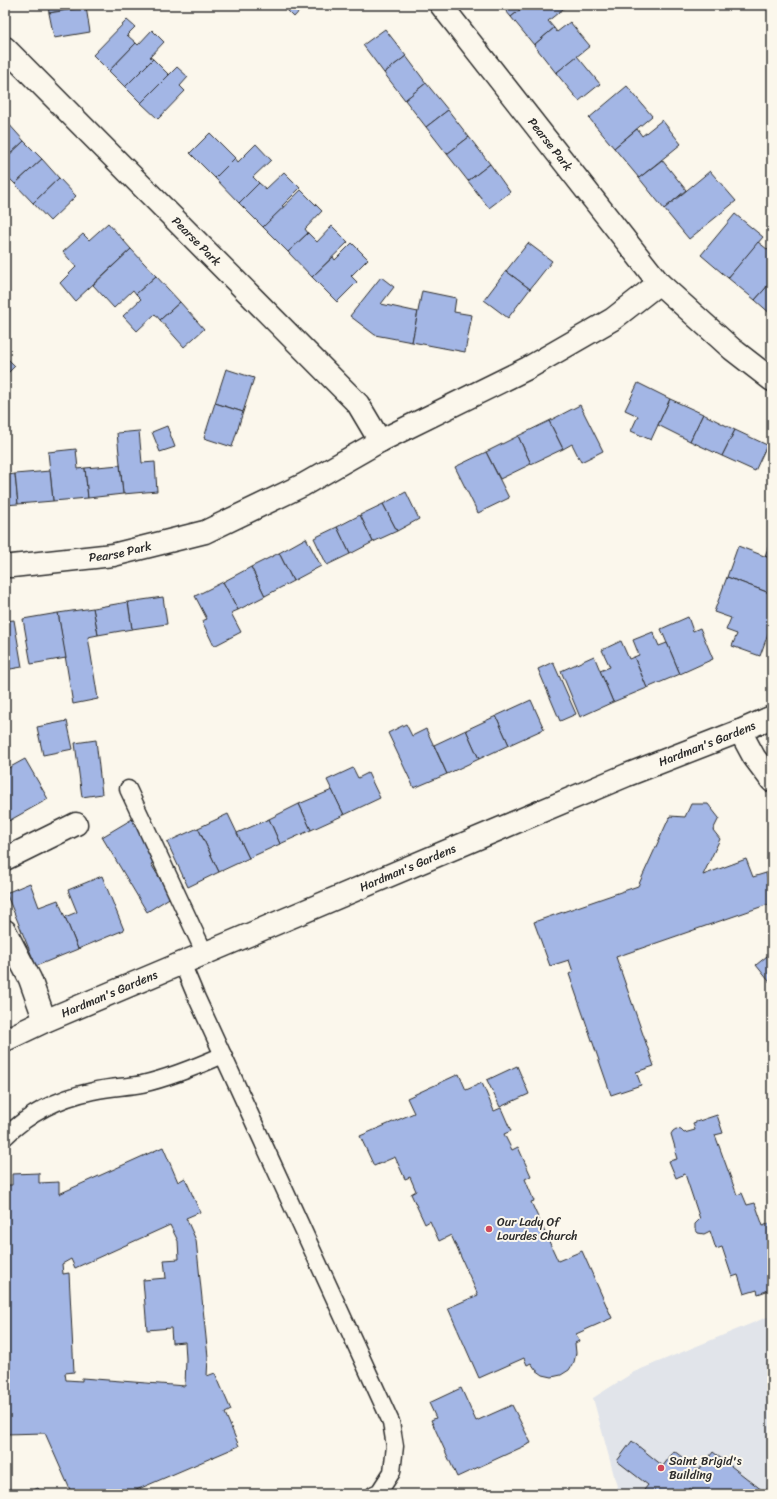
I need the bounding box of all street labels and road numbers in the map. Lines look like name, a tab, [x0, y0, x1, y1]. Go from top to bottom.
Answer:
street label: Pearse Park	[522, 113, 579, 177]
street label: Pearse Park	[166, 211, 227, 272]
street label: Pearse Park	[88, 535, 154, 569]
street label: Hardman's Gardens	[655, 714, 759, 773]
street label: Hardman's Gardens	[356, 838, 459, 898]
street label: Hardman's Gardens	[57, 964, 161, 1024]

